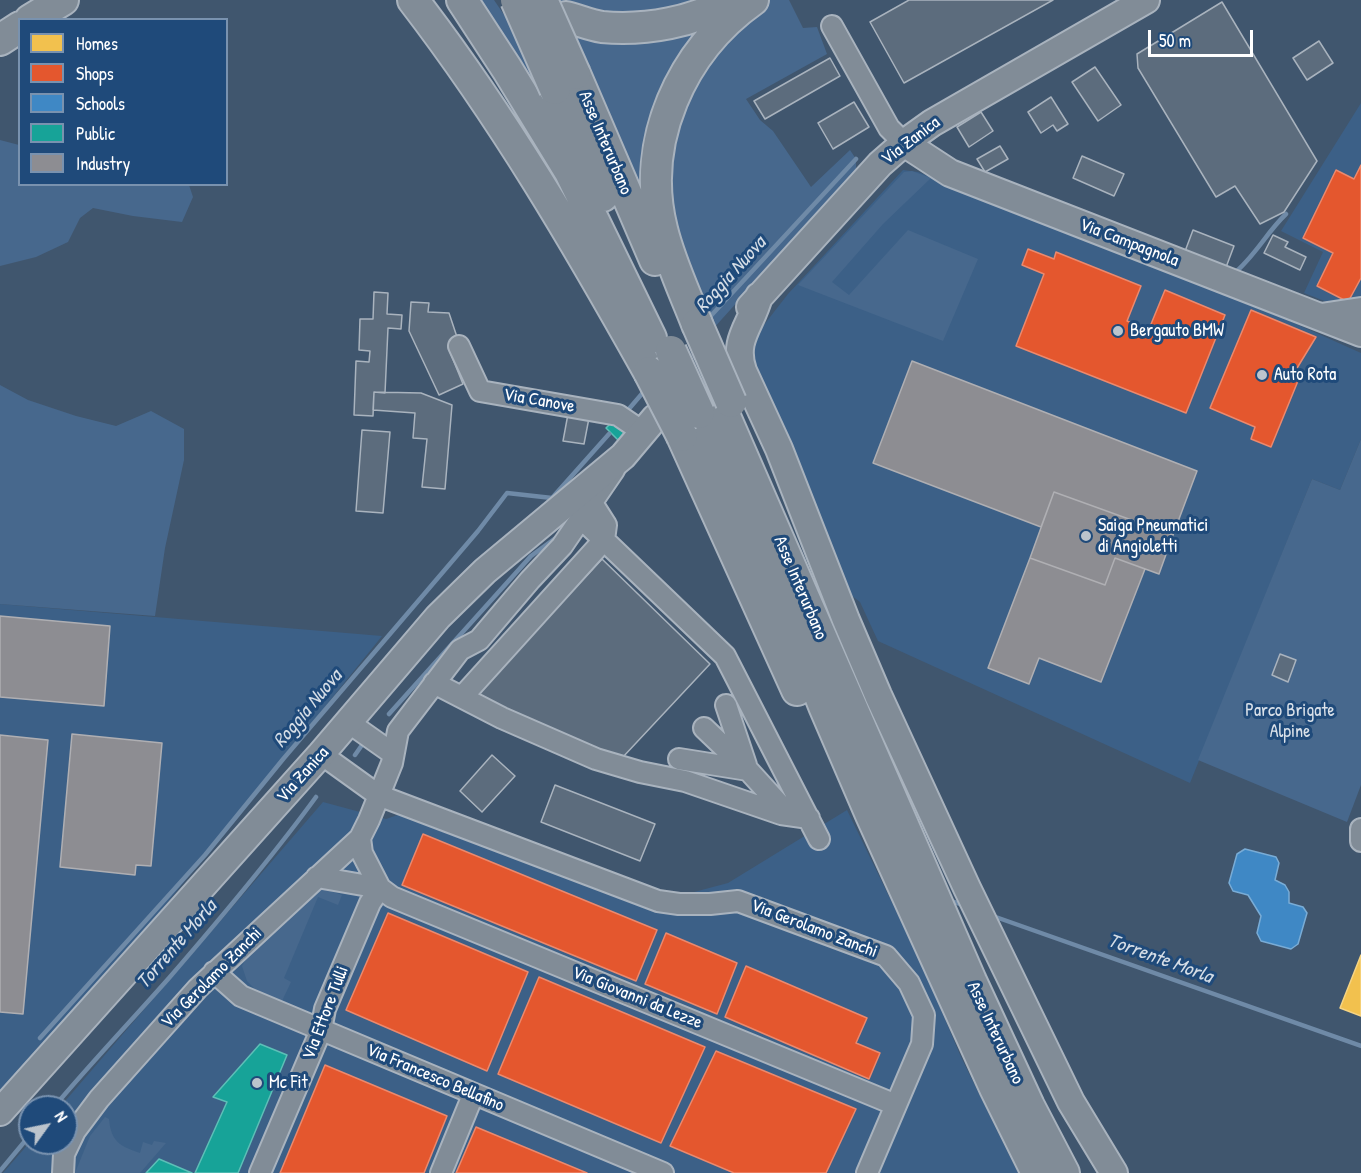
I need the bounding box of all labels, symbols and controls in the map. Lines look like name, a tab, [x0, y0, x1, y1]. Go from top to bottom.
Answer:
legend	[18, 18, 228, 186]
scale bar	[1151, 18, 1256, 56]
text: 50 m	[1159, 28, 1191, 53]
text: Homes	[76, 31, 118, 56]
text: Shops	[76, 61, 114, 86]
street label: Asse Interurbano	[573, 88, 637, 198]
text: Schools	[76, 91, 125, 116]
street label: Via Zanica	[877, 112, 945, 170]
text: Public	[76, 121, 115, 146]
text: Industry	[76, 151, 130, 176]
street label: Via Campagnola	[1076, 214, 1182, 272]
water label: Roggia Nuova	[690, 232, 772, 318]
place label: Bergauto BMW	[1130, 320, 1224, 342]
marker: Bergauto BMW	[1111, 324, 1125, 338]
place label: Auto Rota	[1274, 364, 1336, 386]
marker: Auto Rota	[1255, 368, 1269, 382]
street label: Via Canove	[502, 384, 576, 418]
place label: Saiga Pneumatici di Angioletti	[1098, 515, 1208, 558]
marker: Saiga Pneumatici di Angioletti	[1079, 529, 1093, 543]
street label: Asse Interurbano	[768, 533, 832, 643]
water label: Roggia Nuova	[268, 665, 348, 753]
park label: Parco Brigate Alpine	[1245, 700, 1335, 742]
street label: Via Zanica	[272, 743, 334, 807]
street label: Via Gerolamo Zanchi	[748, 895, 880, 963]
water label: Torrente Morla	[132, 896, 222, 994]
street label: Via Gerolamo Zanchi	[157, 923, 267, 1033]
water label: Torrente Morla	[1104, 929, 1216, 989]
street label: Via Giovanni da Lezze	[569, 962, 705, 1034]
street label: Via Ettore Tulli	[298, 963, 354, 1063]
street label: Asse Interurbano	[962, 978, 1028, 1088]
street label: Via Francesco Bellafino	[363, 1039, 507, 1117]
place label: Mc Fit	[269, 1072, 308, 1094]
marker: Mc Fit	[250, 1076, 264, 1090]
north arrow	[18, 1095, 78, 1155]
text: N	[50, 1107, 73, 1126]

